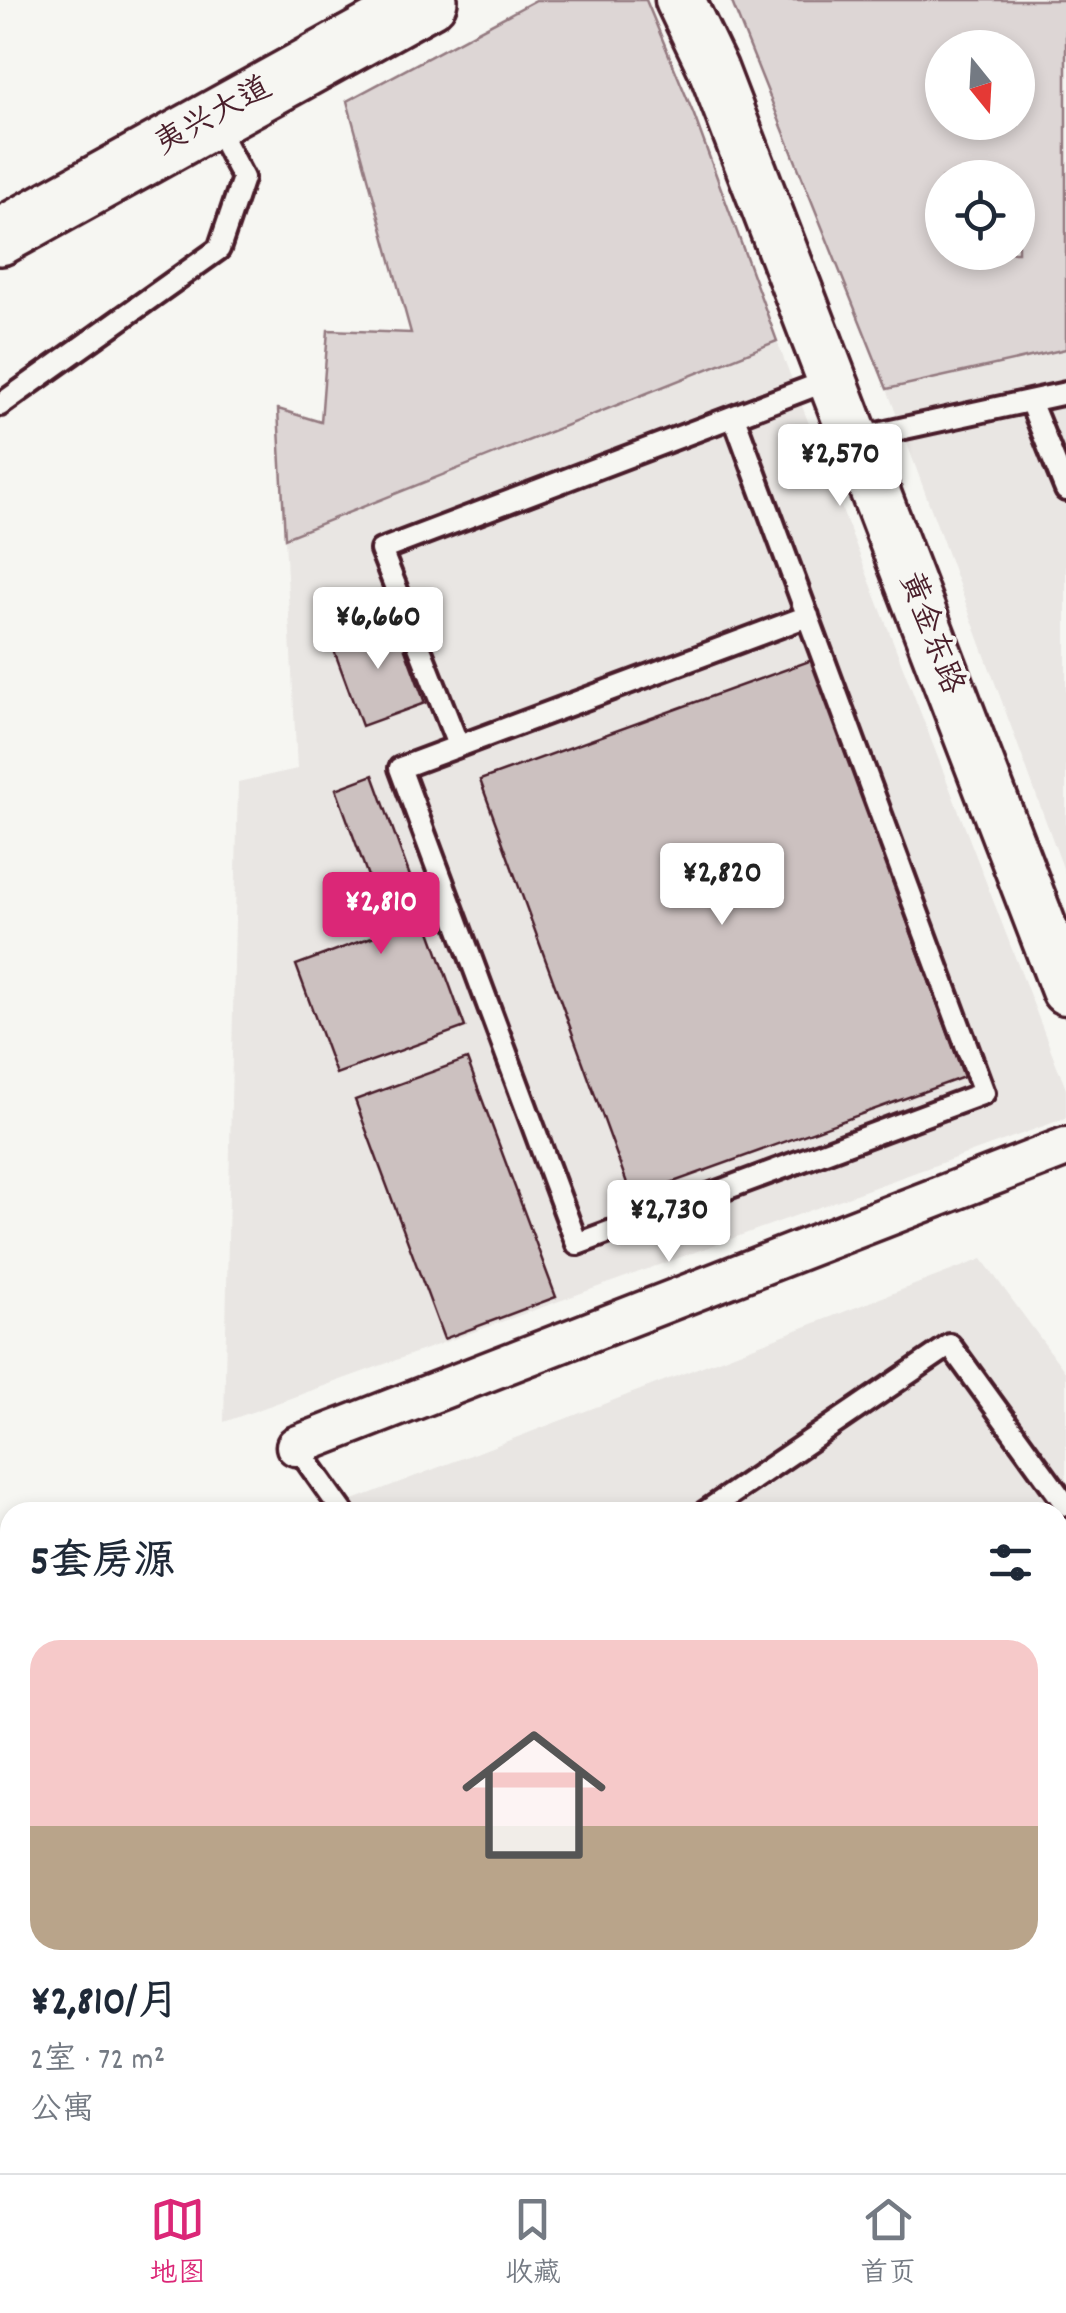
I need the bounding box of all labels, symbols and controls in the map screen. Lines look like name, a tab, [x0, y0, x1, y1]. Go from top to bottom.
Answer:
north arrow	[925, 30, 1035, 140]
map controls	[925, 30, 1035, 270]
street label: 夷兴大道	[147, 67, 281, 169]
button: locate	[925, 160, 1035, 270]
pin: ¥2,570	[759, 424, 921, 509]
text: ¥2,570	[800, 433, 880, 479]
street label: 黄金东路	[885, 566, 973, 702]
pin: ¥6,660	[297, 587, 459, 672]
text: ¥6,660	[335, 596, 421, 642]
pin: ¥2,820	[641, 843, 803, 928]
text: ¥2,820	[682, 852, 762, 898]
pin: ¥2,810	[300, 872, 462, 957]
text: ¥2,810	[345, 881, 417, 927]
pin: ¥2,730	[588, 1180, 750, 1265]
text: ¥2,730	[629, 1189, 709, 1235]
text: 5套房源	[30, 1535, 175, 1595]
icon: filters	[983, 1535, 1038, 1590]
icon: home	[444, 1705, 624, 1885]
text: ¥2,810/月	[30, 1975, 180, 2035]
text: 2室 · 72 m²	[30, 2039, 165, 2085]
text: 公寓	[30, 2089, 94, 2135]
tab: 地图	[150, 2192, 206, 2296]
tab: 收藏	[505, 2192, 561, 2296]
tab: 首页	[860, 2192, 916, 2296]

